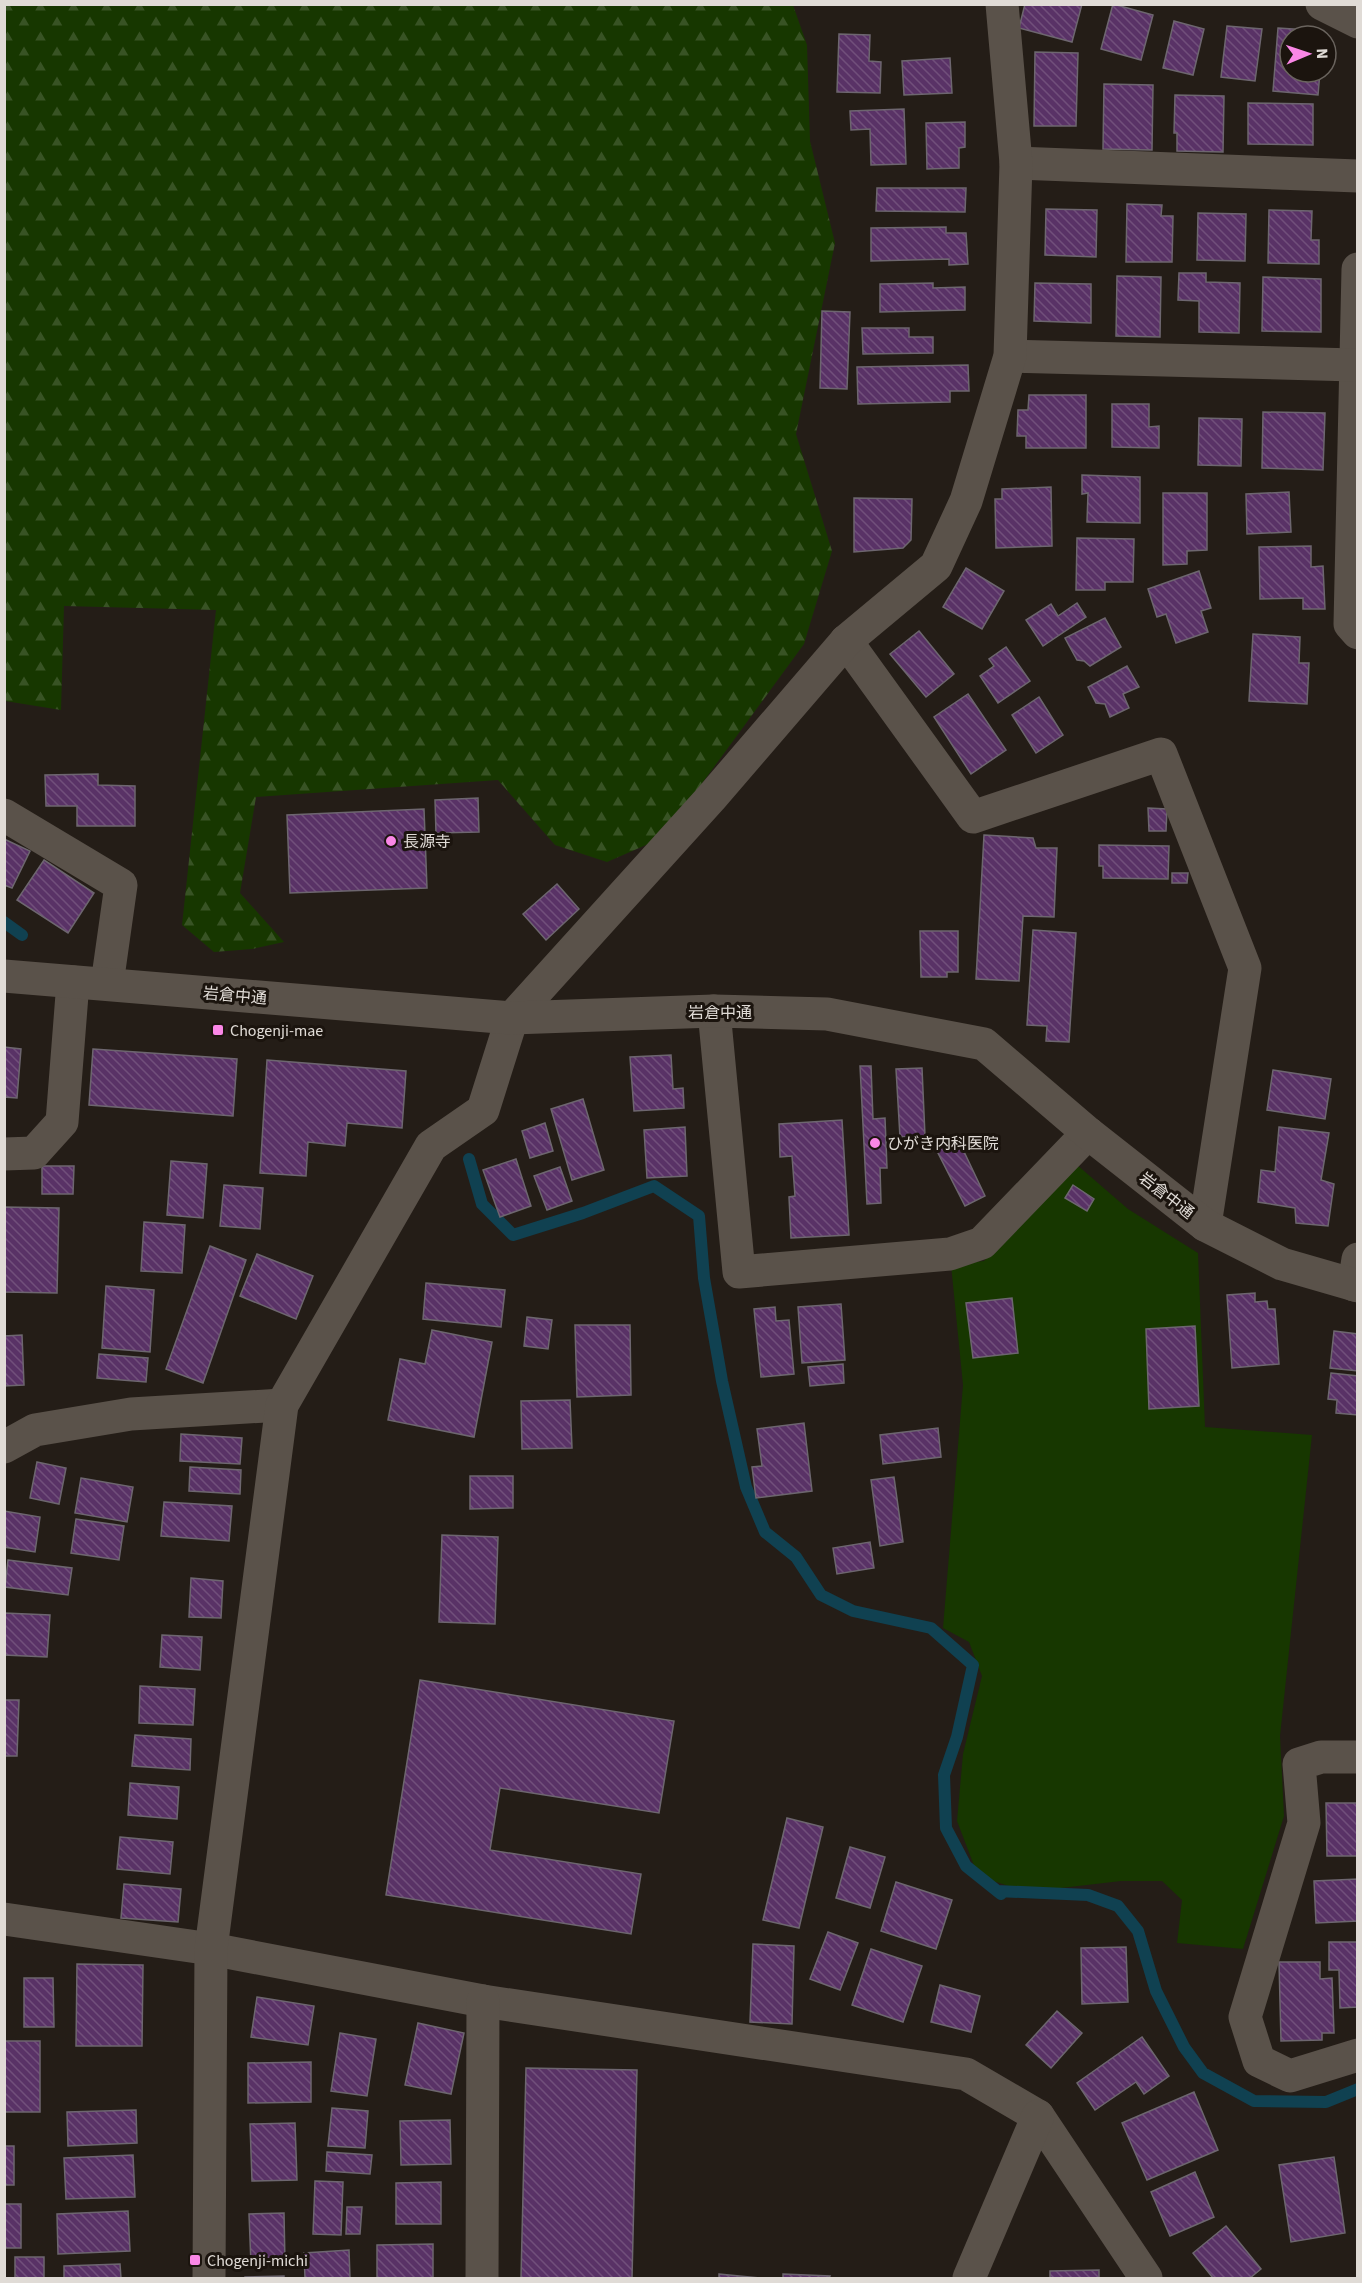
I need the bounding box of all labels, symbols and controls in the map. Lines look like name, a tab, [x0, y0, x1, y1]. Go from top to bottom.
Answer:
north arrow	[1278, 24, 1338, 84]
text: N	[1311, 48, 1333, 59]
place label: 長源寺	[403, 831, 451, 853]
marker: 長源寺	[384, 834, 398, 848]
street label: 岩倉中通	[202, 982, 268, 1010]
street label: 岩倉中通	[688, 1002, 752, 1024]
place label: Chogenji-mae	[230, 1020, 323, 1042]
marker: Chogenji-mae	[211, 1023, 225, 1037]
place label: ひがき内科医院	[887, 1133, 999, 1155]
marker: ひがき内科医院	[868, 1136, 882, 1150]
street label: 岩倉中通	[1134, 1167, 1198, 1224]
place label: Chogenji-michi	[207, 2250, 308, 2272]
marker: Chogenji-michi	[188, 2253, 202, 2267]

